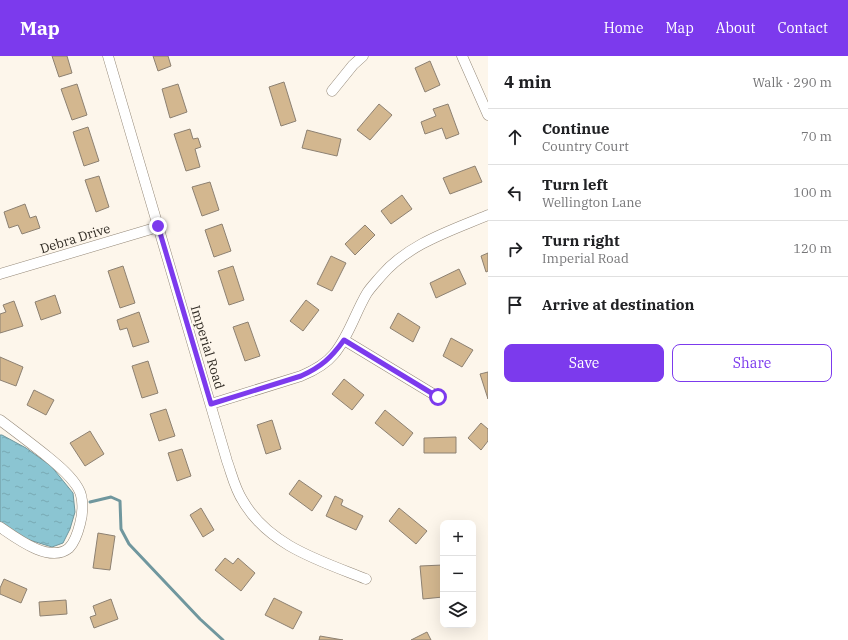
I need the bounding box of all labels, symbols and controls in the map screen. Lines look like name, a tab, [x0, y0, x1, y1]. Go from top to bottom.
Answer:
text: Map	[20, 16, 60, 40]
text: Home	[604, 19, 643, 37]
text: Map	[665, 19, 694, 37]
text: About	[716, 19, 755, 37]
text: Contact	[777, 19, 828, 37]
text: 4 min	[504, 71, 552, 93]
text: Walk · 290 m	[753, 74, 832, 91]
text: Continue	[542, 119, 609, 138]
icon: ahead	[504, 126, 526, 148]
text: 70 m	[801, 128, 832, 145]
text: Country Court	[542, 138, 629, 155]
text: Turn left	[542, 175, 608, 194]
icon: left	[504, 182, 526, 204]
text: 100 m	[793, 184, 832, 201]
text: Wellington Lane	[542, 194, 642, 211]
route end	[149, 217, 167, 235]
street label: Debra Drive	[38, 220, 112, 257]
text: Turn right	[542, 231, 620, 250]
icon: right	[504, 238, 526, 260]
text: 120 m	[793, 240, 832, 257]
text: Imperial Road	[542, 250, 629, 267]
icon: arrive	[504, 294, 526, 316]
text: Arrive at destination	[542, 295, 694, 314]
street label: Imperial Road	[187, 303, 228, 391]
button: Save	[504, 344, 664, 382]
button: Share	[672, 344, 832, 382]
route start	[429, 388, 447, 406]
map controls	[440, 520, 476, 628]
button: +	[440, 520, 476, 556]
button: −	[440, 556, 476, 592]
button: layers	[440, 592, 476, 628]

